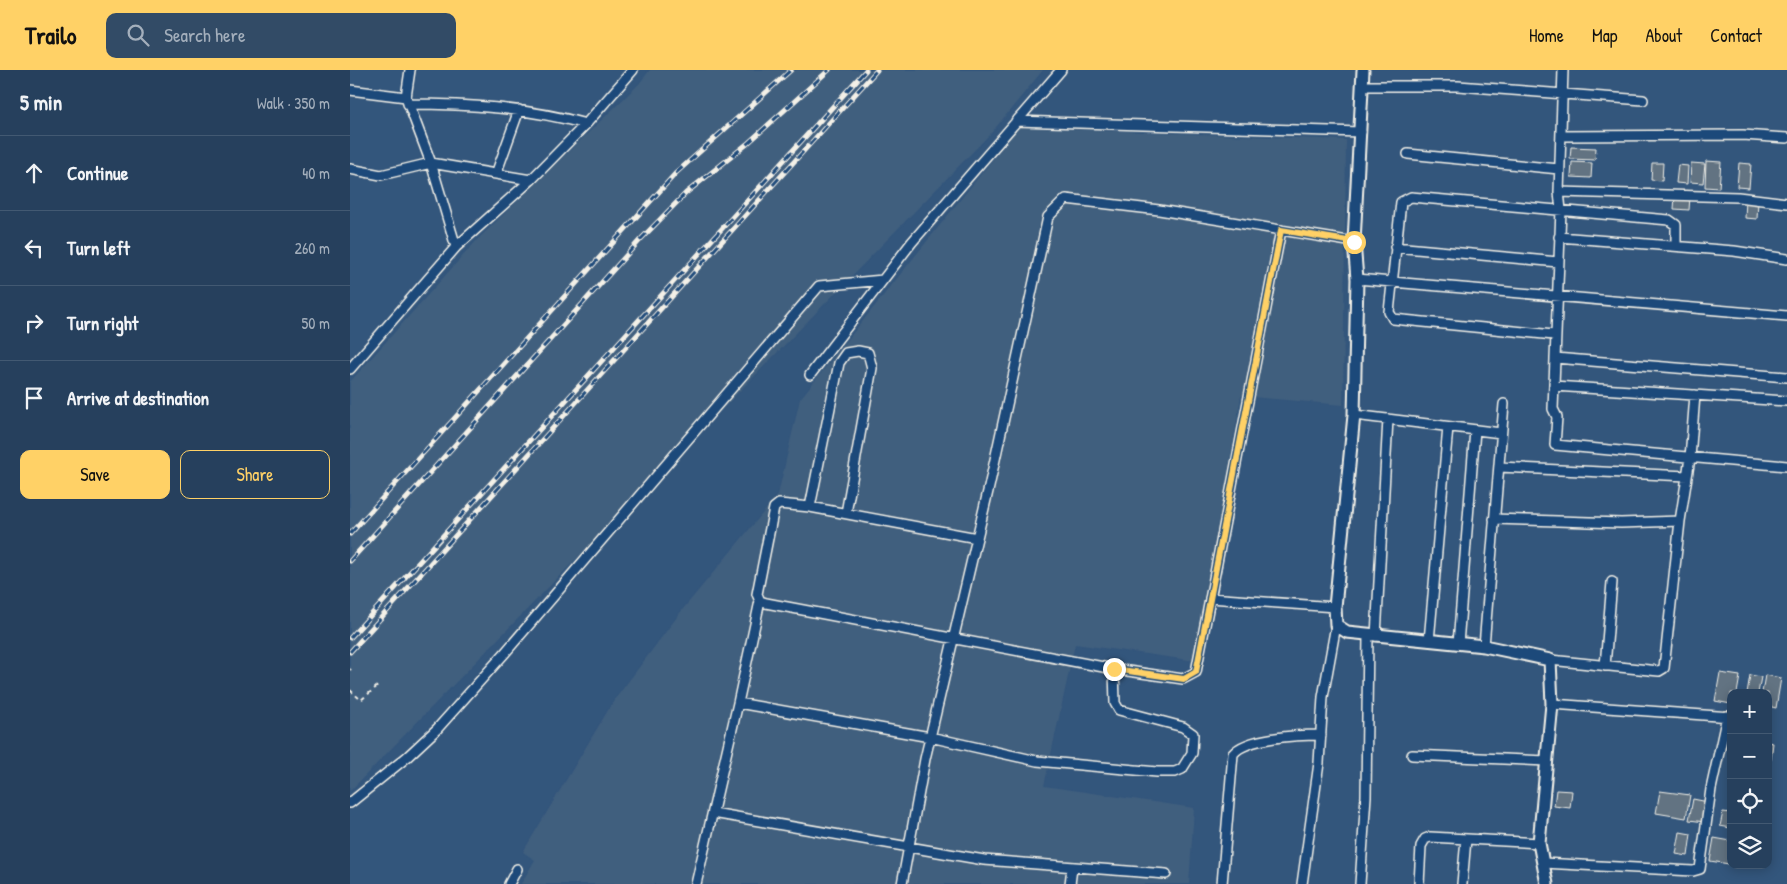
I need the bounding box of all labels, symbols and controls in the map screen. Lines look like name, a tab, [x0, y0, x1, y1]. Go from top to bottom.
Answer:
search box	[106, 13, 456, 58]
text: Trailo	[25, 19, 76, 51]
icon: search	[124, 21, 152, 49]
text: Search here	[164, 22, 246, 48]
text: Home	[1529, 23, 1564, 48]
text: Map	[1592, 23, 1617, 48]
text: About	[1645, 23, 1682, 48]
text: Contact	[1710, 23, 1762, 48]
text: 5 min	[20, 88, 62, 117]
text: Walk · 350 m	[257, 92, 330, 114]
icon: ahead	[20, 159, 48, 187]
text: Continue	[67, 160, 128, 186]
text: 40 m	[302, 162, 330, 184]
route start	[1343, 231, 1366, 254]
icon: left	[20, 234, 48, 262]
text: Turn left	[67, 235, 130, 261]
text: 260 m	[294, 237, 330, 259]
icon: right	[20, 309, 48, 337]
text: Turn right	[67, 310, 138, 336]
text: 50 m	[302, 312, 330, 334]
icon: arrive	[20, 384, 48, 412]
text: Arrive at destination	[67, 385, 209, 411]
button: Save	[20, 450, 170, 499]
button: Share	[180, 450, 330, 499]
route end	[1103, 658, 1126, 681]
map controls	[1727, 689, 1772, 869]
button: +	[1727, 689, 1772, 734]
button: −	[1727, 734, 1772, 779]
button: locate	[1727, 779, 1772, 824]
button: layers	[1727, 824, 1772, 869]

